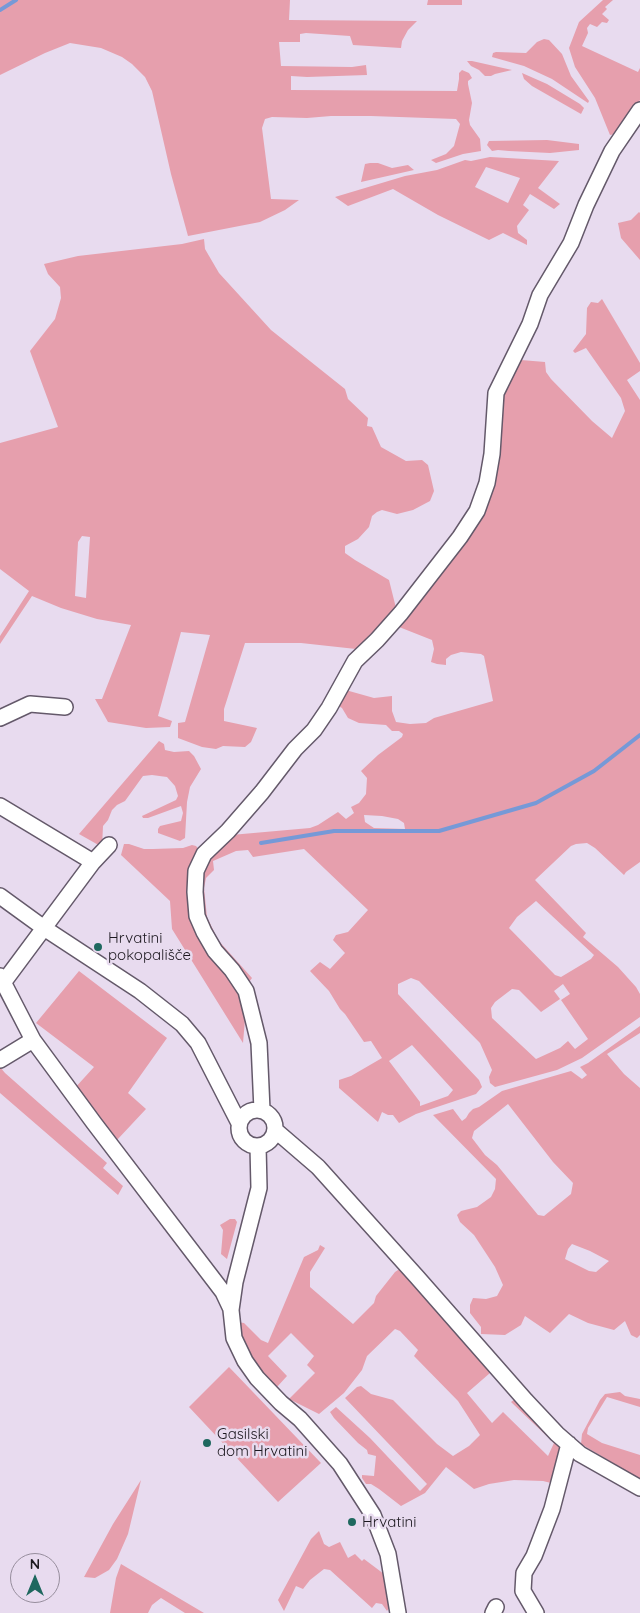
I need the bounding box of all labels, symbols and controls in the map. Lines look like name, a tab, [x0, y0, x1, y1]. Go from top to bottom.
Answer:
place label: Hrvatini pokopališče	[108, 929, 191, 964]
marker: Hrvatini pokopališče	[92, 941, 104, 953]
place label: Gasilski dom Hrvatini	[217, 1425, 307, 1460]
marker: Gasilski dom Hrvatini	[201, 1437, 213, 1449]
place label: Hrvatini	[362, 1513, 416, 1531]
marker: Hrvatini	[346, 1516, 358, 1528]
north arrow	[10, 1553, 60, 1603]
text: N	[30, 1555, 40, 1573]

